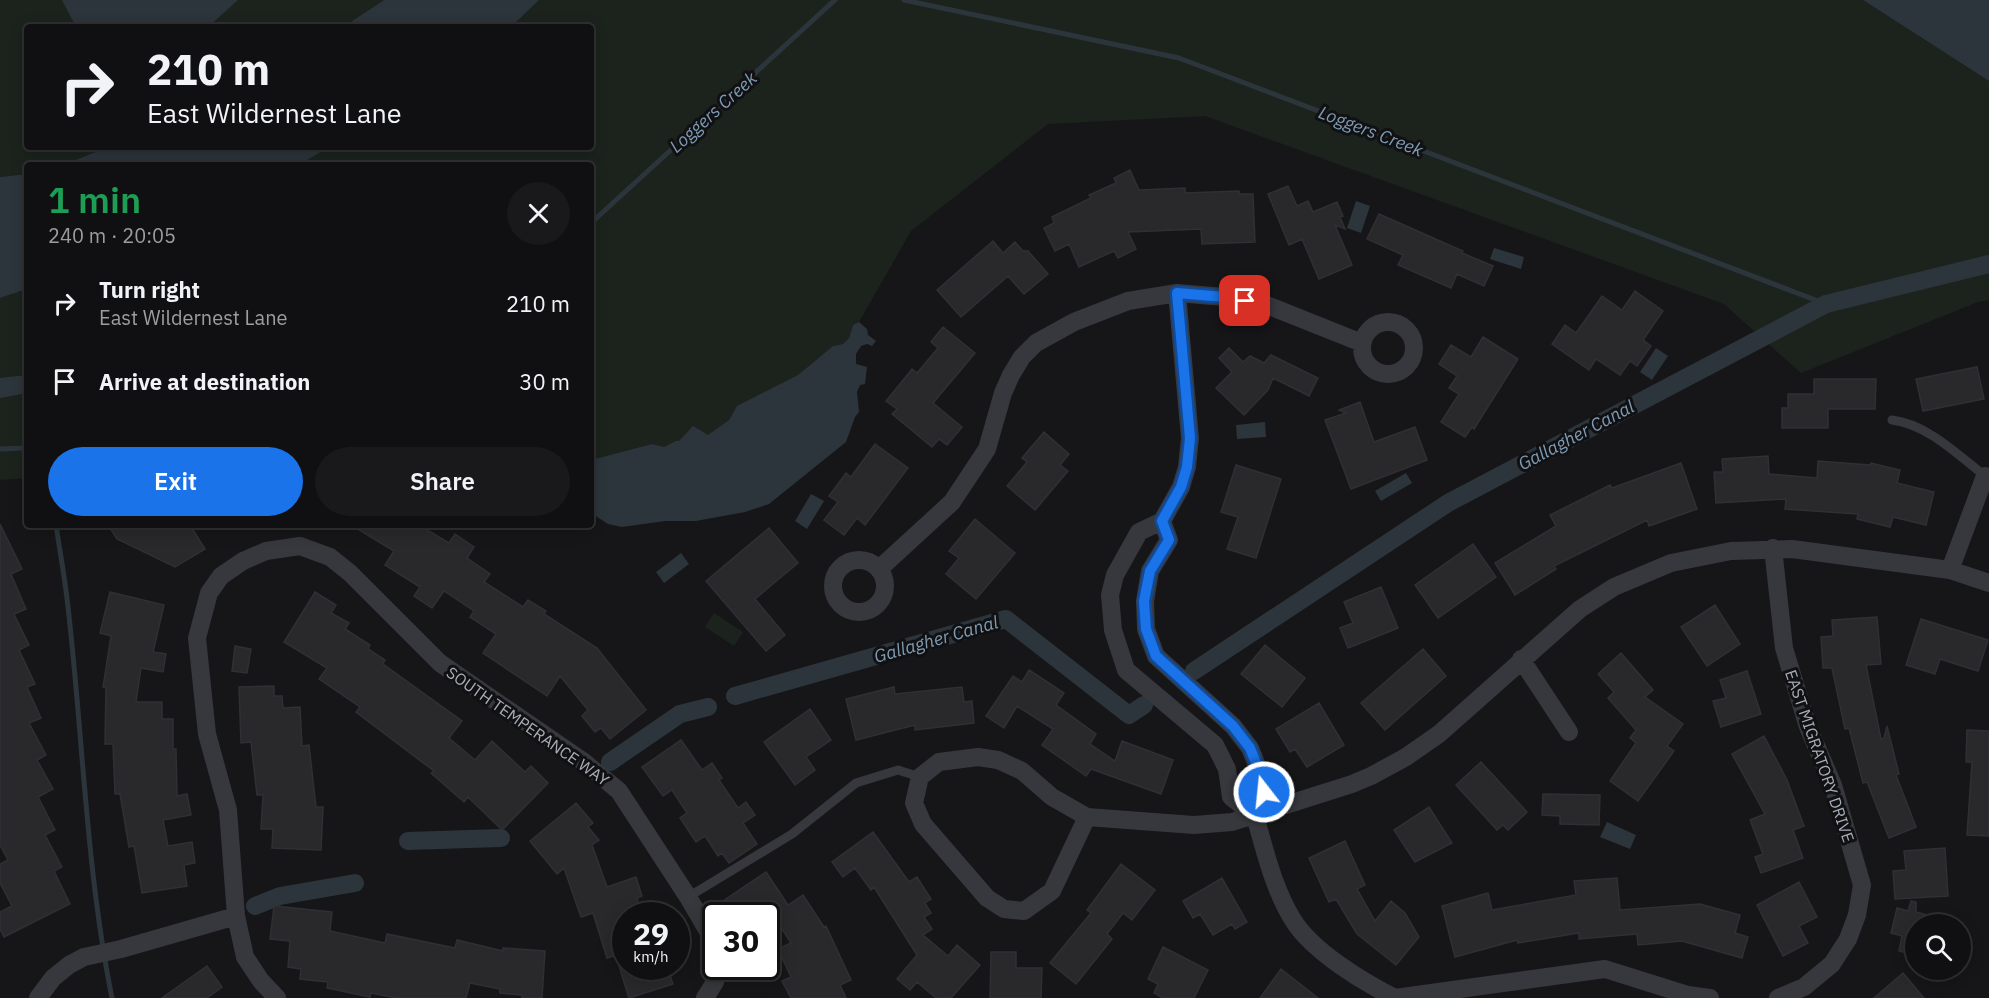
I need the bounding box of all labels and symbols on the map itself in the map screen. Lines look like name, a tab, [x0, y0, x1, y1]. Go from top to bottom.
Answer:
water label: Loggers Creek	[664, 66, 762, 157]
water label: Loggers Creek	[1315, 101, 1427, 162]
pin	[1219, 275, 1270, 326]
water label: Gallagher Canal	[1514, 395, 1638, 475]
water label: Gallagher Canal	[871, 610, 1001, 668]
street label: SOUTH TEMPERANCE WAY	[443, 662, 614, 790]
street label: EAST MIGRATORY DRIVE	[1781, 667, 1859, 845]
position arrow	[1232, 760, 1296, 824]
speed limit sign: 30	[702, 902, 780, 980]

